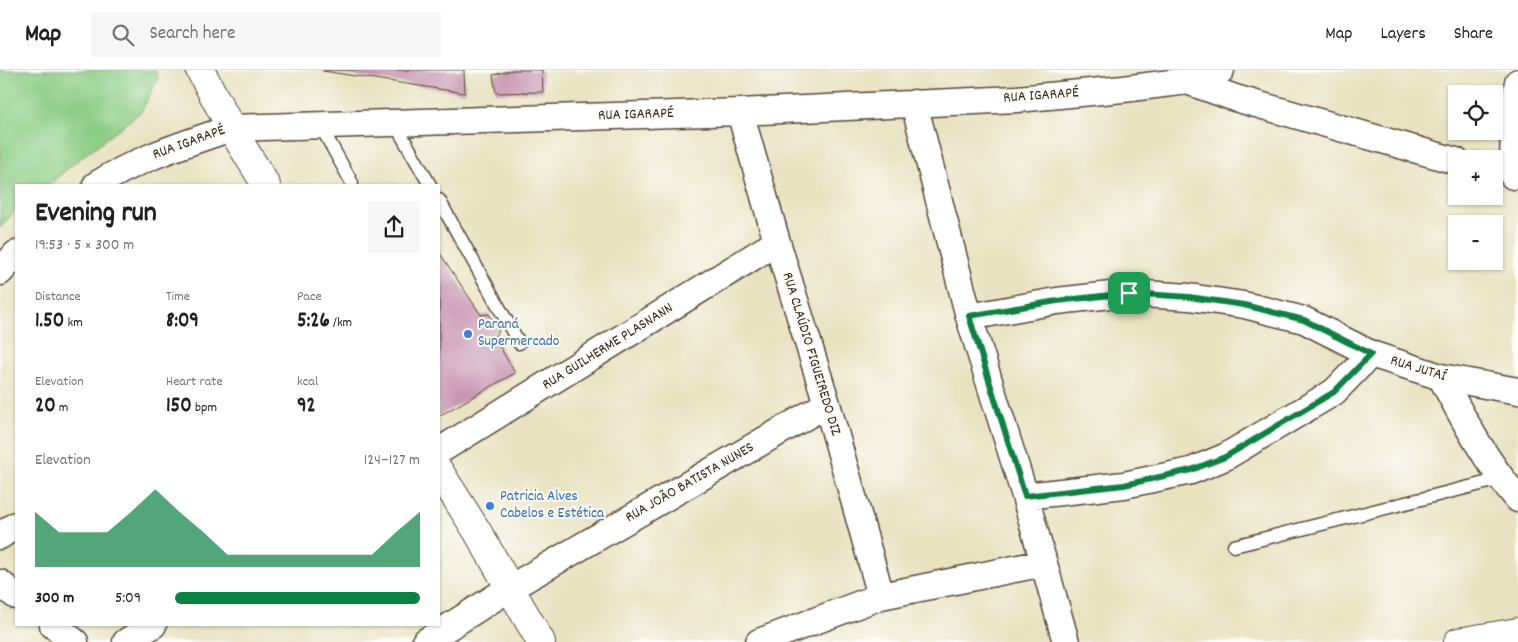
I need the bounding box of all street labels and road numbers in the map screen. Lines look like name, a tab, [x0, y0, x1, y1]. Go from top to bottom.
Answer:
street label: RUA IGARAPÉ	[1002, 82, 1080, 110]
street label: RUA IGARAPÉ	[598, 103, 674, 127]
street label: RUA IGARAPÉ	[150, 120, 228, 166]
street label: RUA CLAÚDIO FIGUEIREDO DIZ	[776, 270, 846, 439]
street label: RUA GUILHERME PLASNANN	[538, 298, 678, 396]
street label: RUA JUTAÍ	[1387, 350, 1449, 388]
street label: RUA JOÃO BATISTA NUNES	[621, 437, 759, 529]

